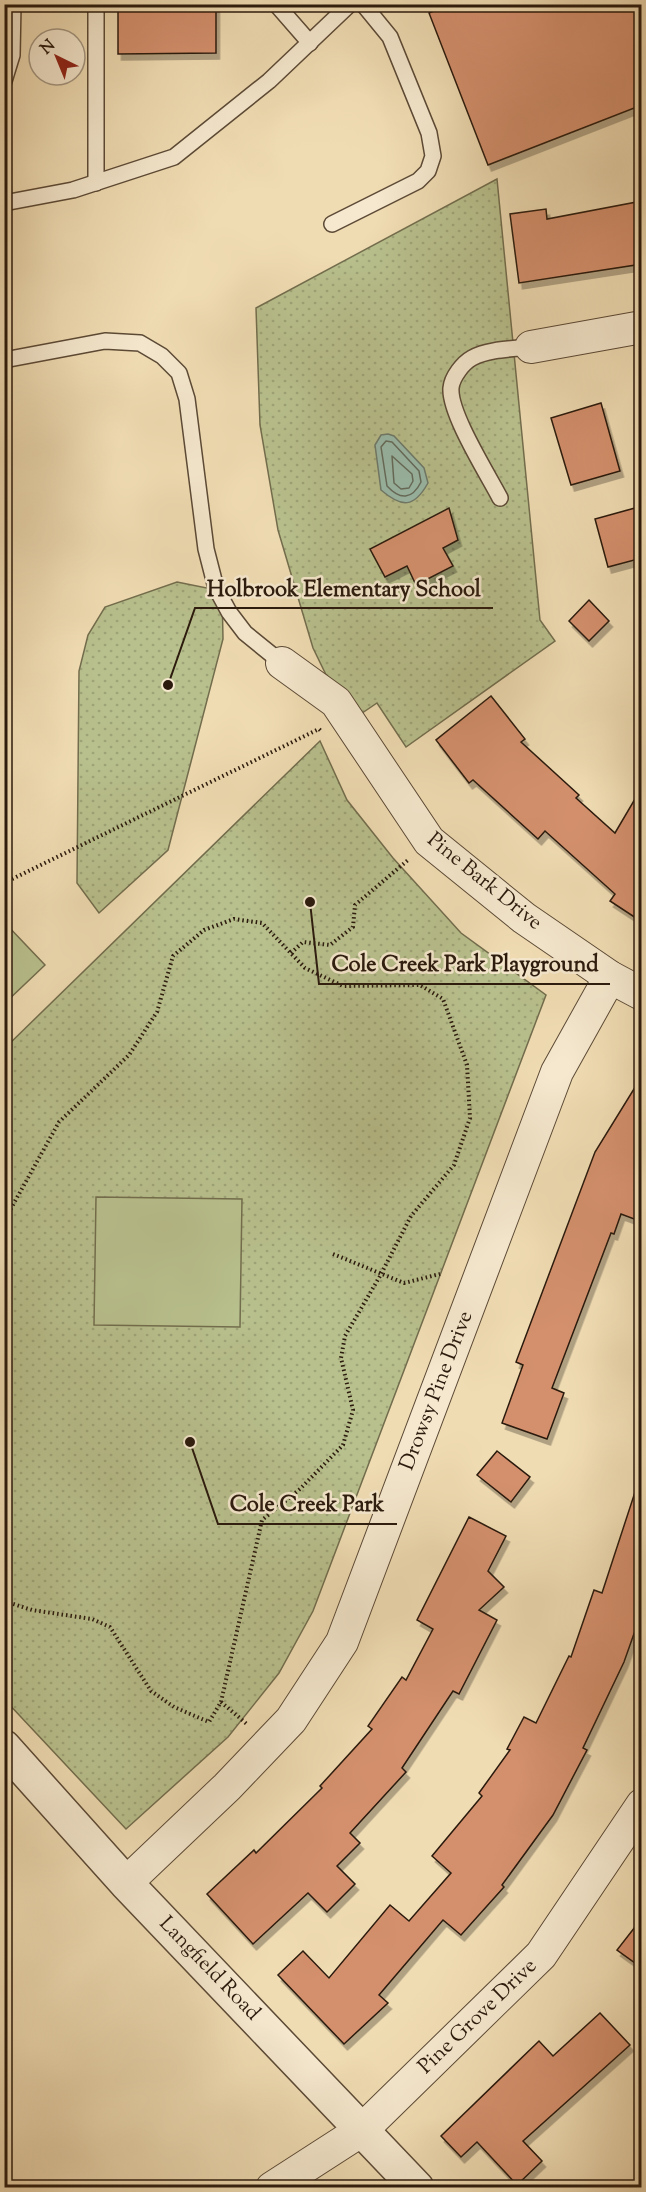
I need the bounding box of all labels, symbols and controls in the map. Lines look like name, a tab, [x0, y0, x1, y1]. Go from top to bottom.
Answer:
north arrow	[27, 27, 87, 87]
text: N	[36, 35, 61, 61]
callout: Holbrook Elementary School	[195, 568, 493, 608]
text: Holbrook Elementary School	[207, 575, 482, 607]
street label: Pine Bark Drive	[420, 826, 548, 938]
callout: Cole Creek Park Playground	[319, 944, 610, 984]
text: Cole Creek Park Playground	[331, 950, 599, 982]
street label: Drowsy Pine Drive	[393, 1307, 481, 1475]
callout: Cole Creek Park	[218, 1484, 397, 1524]
text: Cole Creek Park	[230, 1490, 384, 1522]
street label: Langfield Road	[151, 1910, 267, 2028]
street label: Pine Grove Drive	[412, 1952, 544, 2082]

